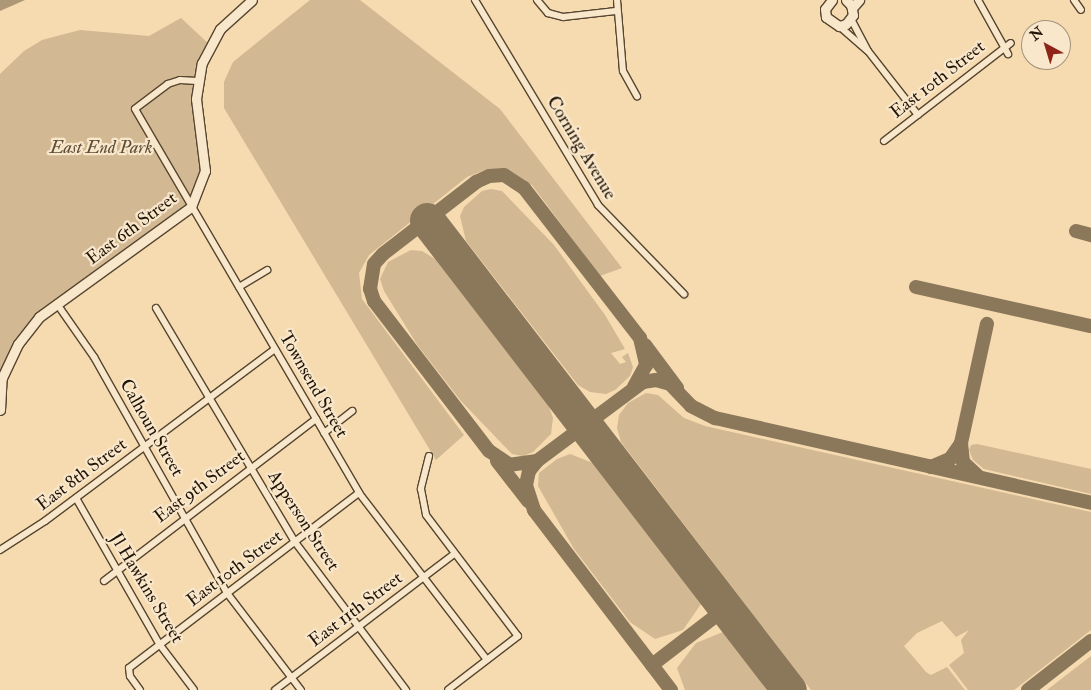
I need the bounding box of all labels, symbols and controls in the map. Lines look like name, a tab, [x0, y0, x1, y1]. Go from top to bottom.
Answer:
north arrow	[1021, 20, 1071, 70]
text: N	[1027, 23, 1047, 44]
street label: East 10th Street	[886, 36, 990, 124]
street label: Corning Avenue	[542, 92, 620, 204]
park label: East End Park	[50, 137, 152, 159]
street label: East 6th Street	[83, 188, 181, 270]
street label: Townsend Street	[274, 328, 352, 442]
street label: Calhoun Street	[114, 375, 188, 481]
street label: East 8th Street	[33, 434, 131, 516]
street label: East 9th Street	[150, 446, 250, 528]
street label: Apperson Street	[263, 467, 343, 575]
street label: East 10th Street	[183, 526, 287, 612]
street label: Jl Hawkins Street	[105, 529, 187, 647]
street label: East 11th Street	[305, 568, 407, 652]

